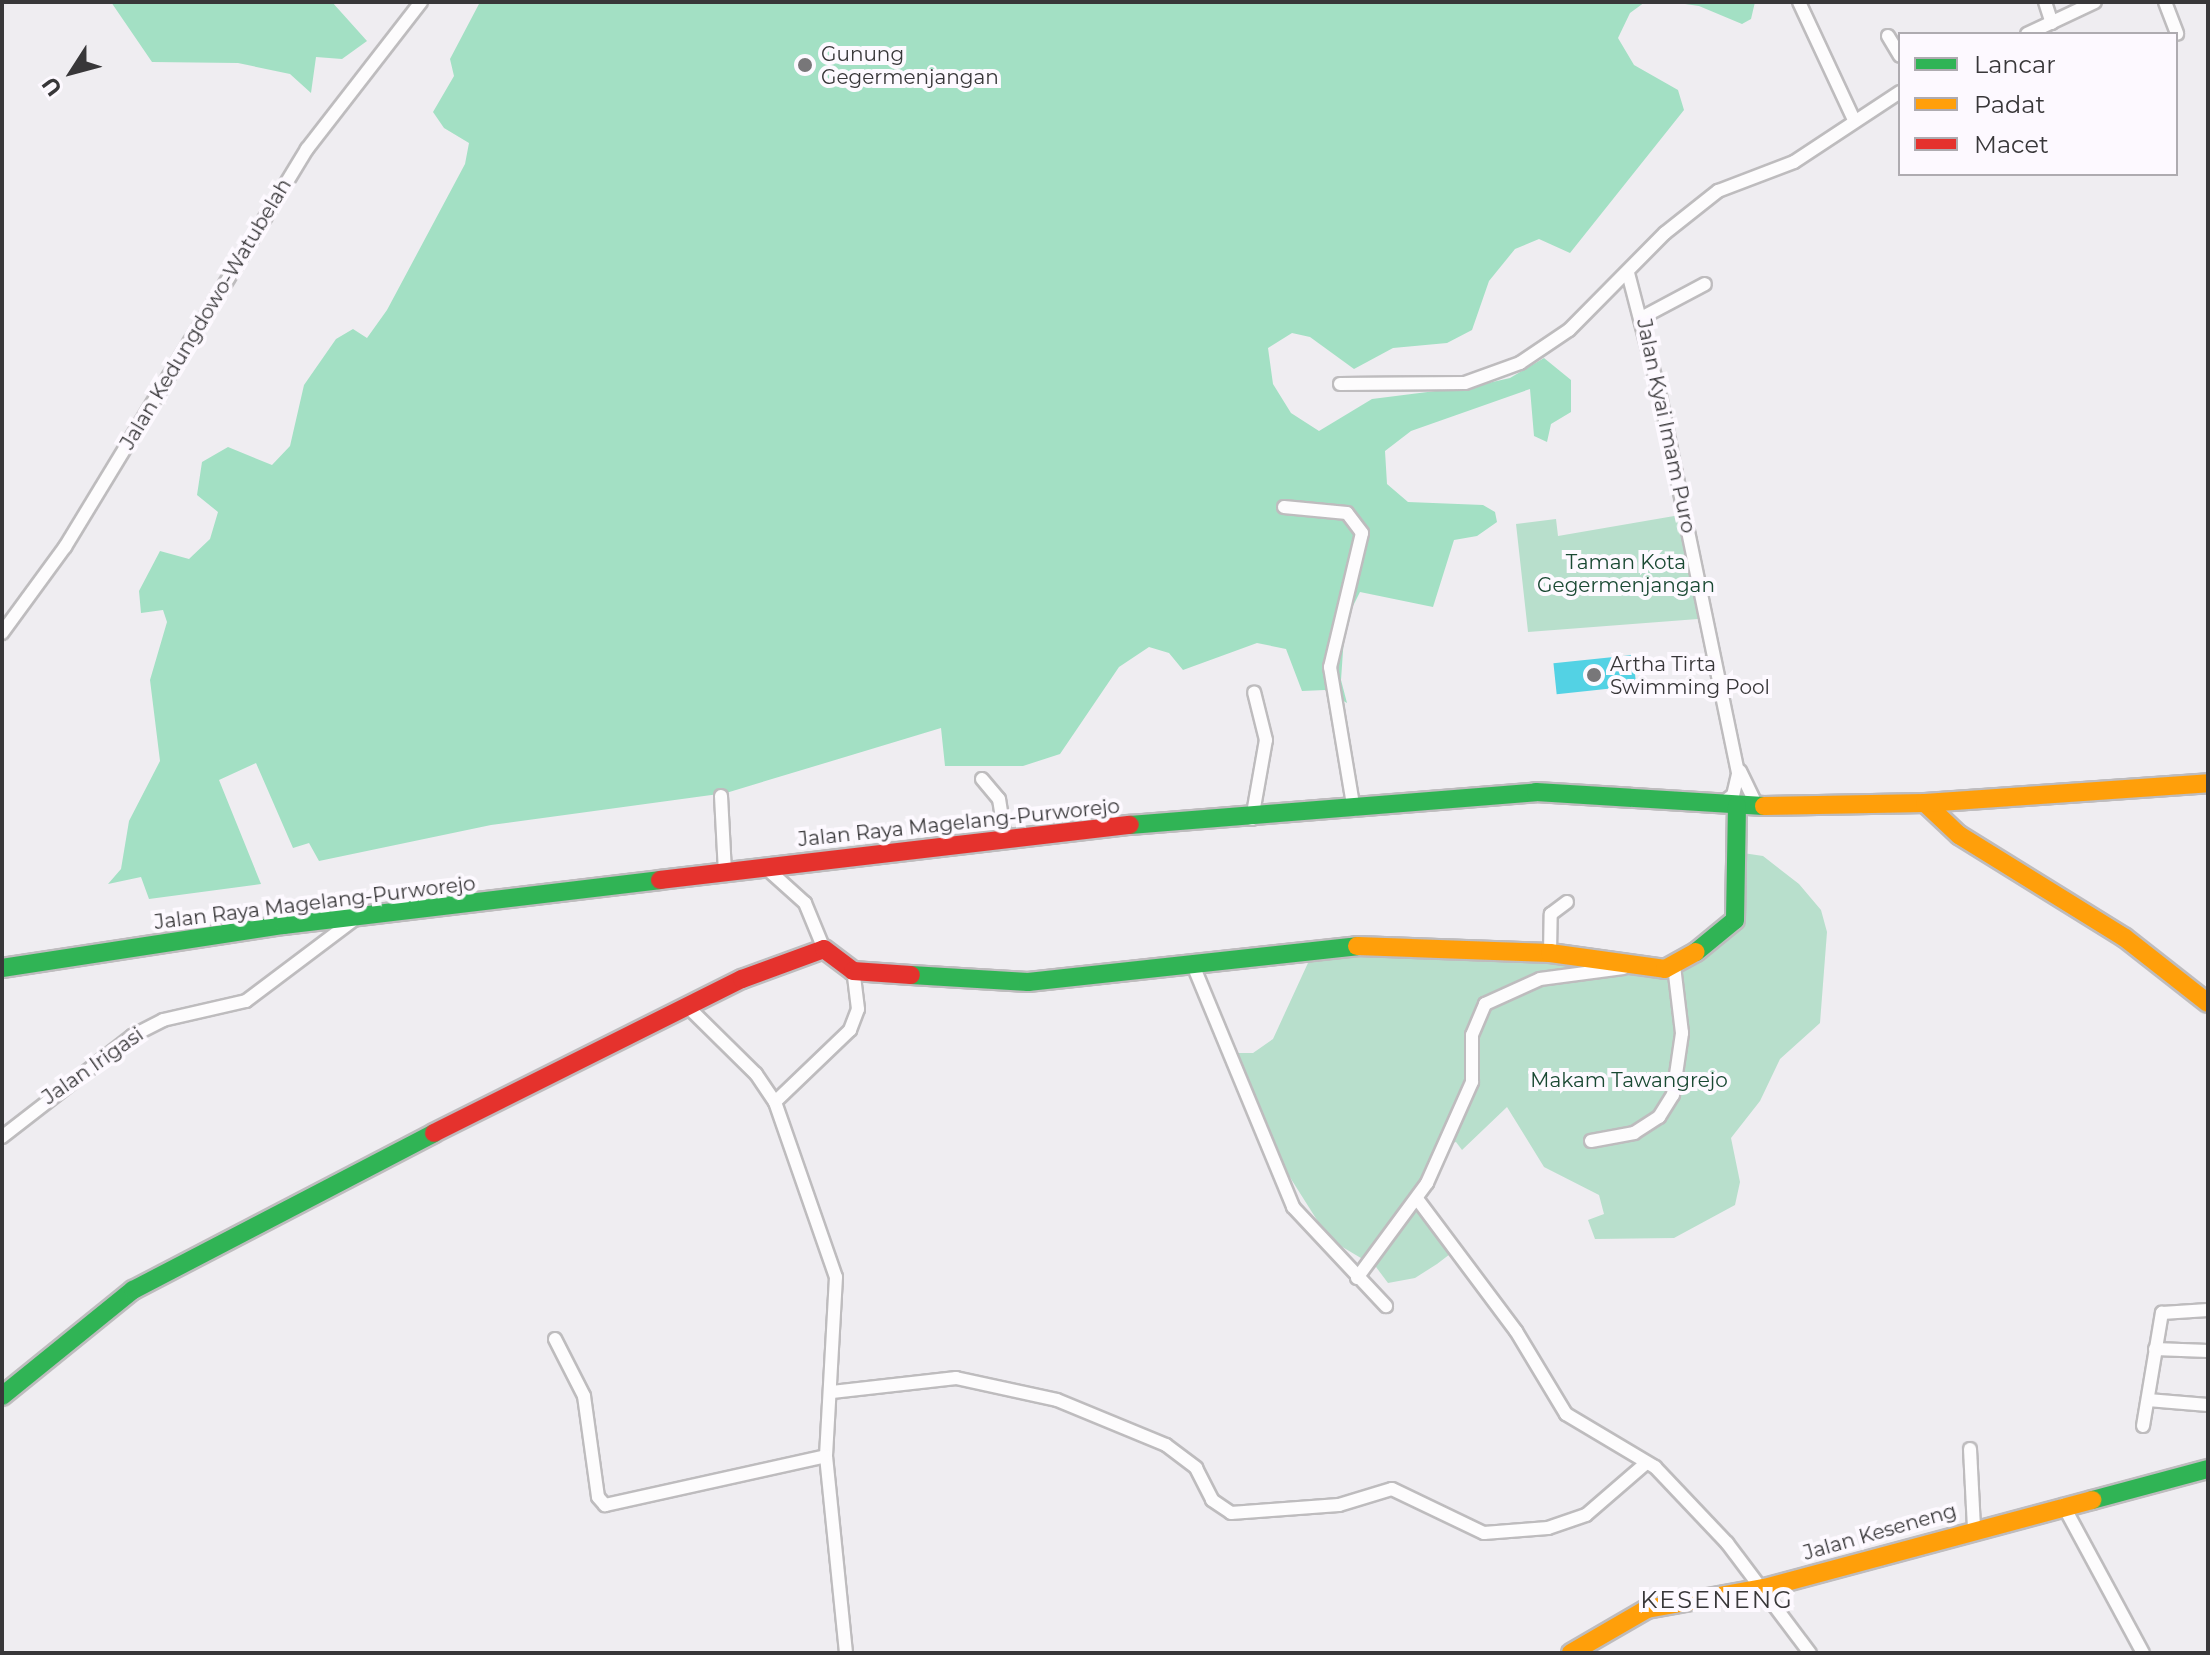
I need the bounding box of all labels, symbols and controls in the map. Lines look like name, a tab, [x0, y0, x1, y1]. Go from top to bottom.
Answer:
north arrow	[32, 32, 112, 112]
legend	[1898, 32, 2178, 176]
place label: Gunung Gegermenjangan	[821, 42, 999, 89]
text: Lancar	[1974, 50, 2056, 79]
marker: Gunung Gegermenjangan	[796, 56, 814, 74]
text: U	[36, 71, 68, 101]
text: Padat	[1974, 90, 2045, 119]
text: Macet	[1974, 130, 2049, 159]
street label: Jalan Kedungdowo-Watubelah	[115, 174, 297, 454]
street label: Jalan Kyai Imam Puro	[1632, 317, 1700, 535]
park label: Taman Kota Gegermenjangan	[1537, 551, 1715, 598]
place label: Artha Tirta Swimming Pool	[1610, 652, 1770, 699]
marker: Artha Tirta Swimming Pool	[1585, 666, 1603, 684]
street label: Jalan Raya Magelang-Purworejo	[797, 794, 1121, 852]
street label: Jalan Raya Magelang-Purworejo	[153, 871, 477, 935]
street label: Jalan Irigasi	[38, 1022, 148, 1110]
park label: Makam Tawangrejo	[1530, 1068, 1728, 1092]
street label: Jalan Keseneng	[1801, 1499, 1959, 1565]
district label: KESENENG	[1640, 1586, 1794, 1614]

